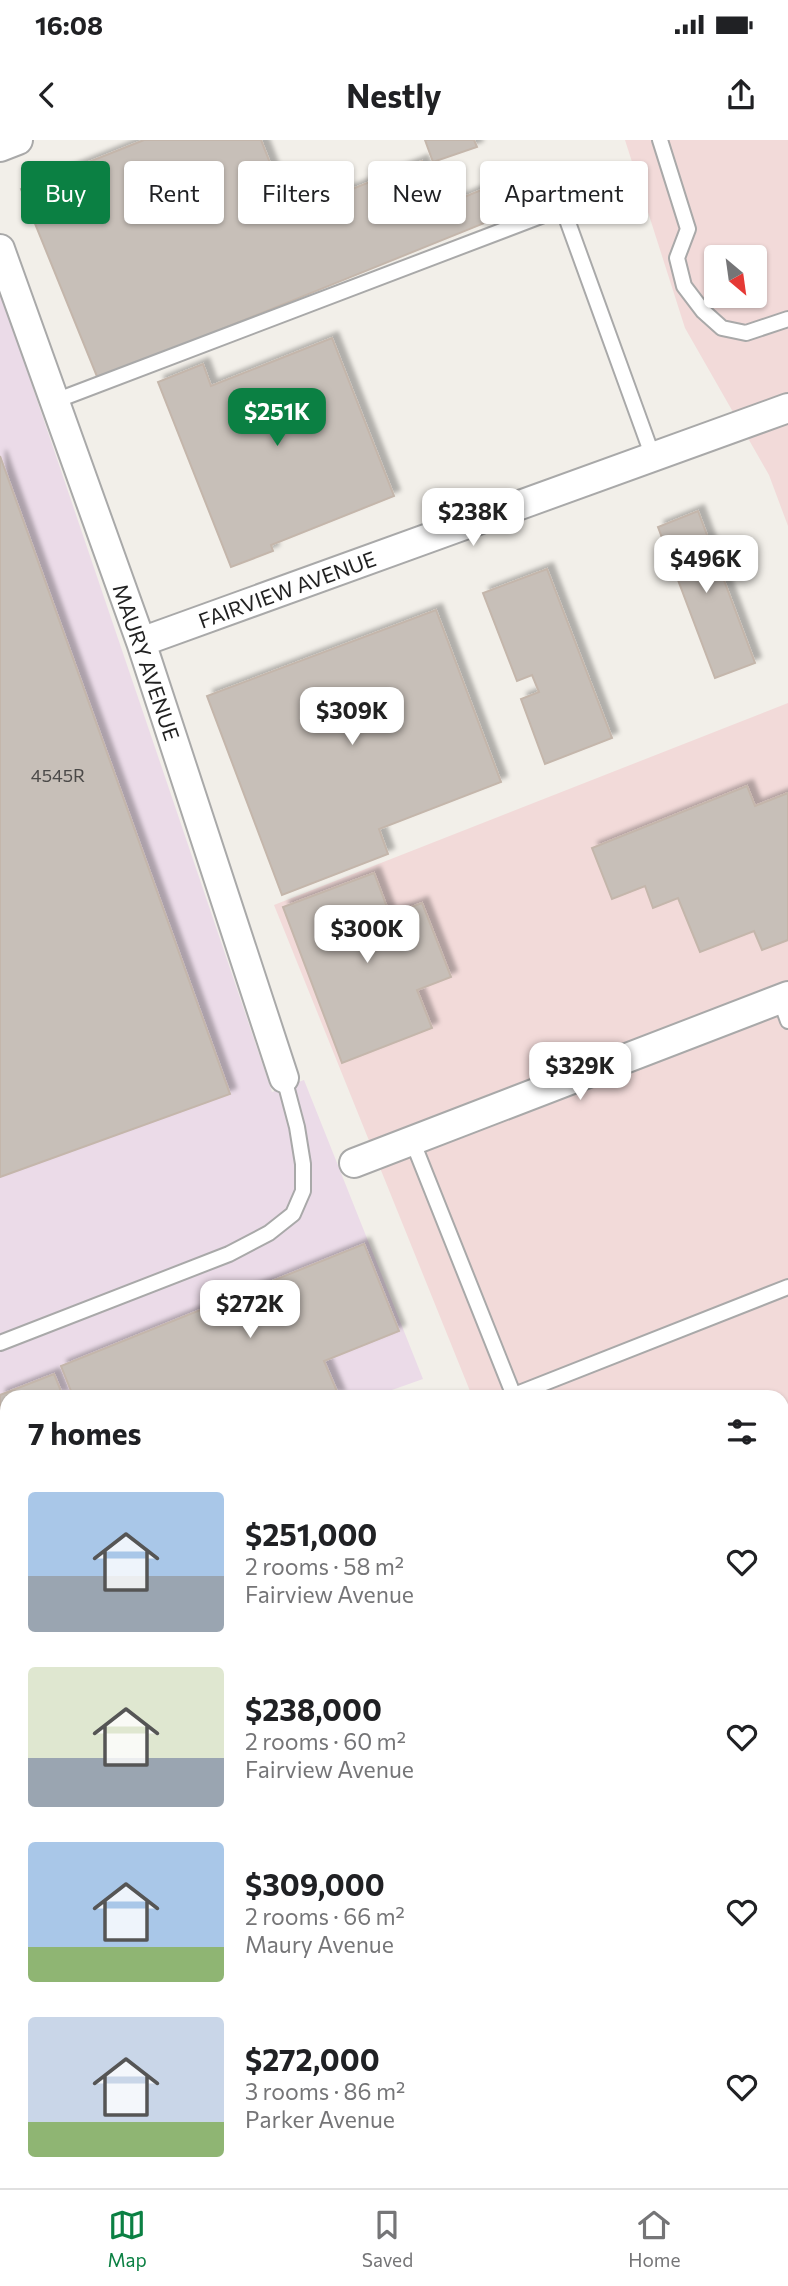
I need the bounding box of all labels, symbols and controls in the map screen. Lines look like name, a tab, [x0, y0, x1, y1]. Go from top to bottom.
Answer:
text: 16:08	[35, 9, 103, 40]
text: Nestly	[346, 75, 442, 115]
icon: back	[28, 76, 66, 114]
icon: share	[722, 76, 760, 114]
chip: Buy	[21, 161, 110, 224]
chip: Rent	[124, 161, 224, 224]
chip: Filters	[238, 161, 354, 224]
chip: New	[368, 161, 466, 224]
chip: Apartment	[480, 161, 648, 224]
north arrow	[704, 245, 766, 308]
map controls	[704, 245, 767, 308]
pin: $251K	[228, 388, 326, 448]
text: $251K	[244, 397, 310, 425]
pin: $238K	[424, 488, 522, 548]
text: $238K	[438, 497, 508, 525]
pin: $496K	[657, 536, 755, 595]
text: $496K	[670, 544, 742, 572]
street label: FAIRVIEW AVENUE	[195, 545, 379, 633]
street label: MAURY AVENUE	[108, 580, 186, 744]
pin: $309K	[303, 688, 401, 747]
text: $309K	[316, 696, 388, 724]
house number: 4545R	[31, 764, 85, 786]
pin: $300K	[318, 906, 416, 965]
text: $300K	[330, 914, 404, 942]
pin: $329K	[531, 1042, 629, 1102]
text: $329K	[545, 1051, 615, 1079]
pin: $272K	[201, 1280, 299, 1340]
text: $272K	[216, 1289, 284, 1317]
icon: filters	[723, 1413, 761, 1451]
text: 7 homes	[28, 1414, 141, 1451]
text: $251,000	[245, 1515, 377, 1552]
icon: home	[84, 1520, 168, 1604]
icon: heart	[723, 1543, 761, 1581]
text: 2 rooms · 58 m²	[245, 1552, 404, 1580]
text: Fairview Avenue	[245, 1580, 414, 1608]
text: $238,000	[245, 1690, 382, 1727]
icon: home	[84, 1695, 168, 1779]
icon: heart	[723, 1718, 761, 1756]
text: 2 rooms · 60 m²	[245, 1727, 406, 1755]
text: Fairview Avenue	[245, 1755, 414, 1783]
text: $309,000	[245, 1865, 385, 1902]
icon: home	[84, 1870, 168, 1954]
icon: heart	[723, 1893, 761, 1931]
text: 2 rooms · 66 m²	[245, 1902, 405, 1930]
text: Maury Avenue	[245, 1930, 394, 1958]
text: $272,000	[245, 2040, 380, 2077]
icon: home	[84, 2045, 168, 2129]
icon: heart	[723, 2068, 761, 2106]
text: 3 rooms · 86 m²	[245, 2077, 405, 2105]
text: Parker Avenue	[245, 2105, 395, 2133]
tab: Map	[108, 2206, 147, 2271]
tab: Saved	[362, 2206, 413, 2271]
tab: Home	[628, 2206, 680, 2271]

